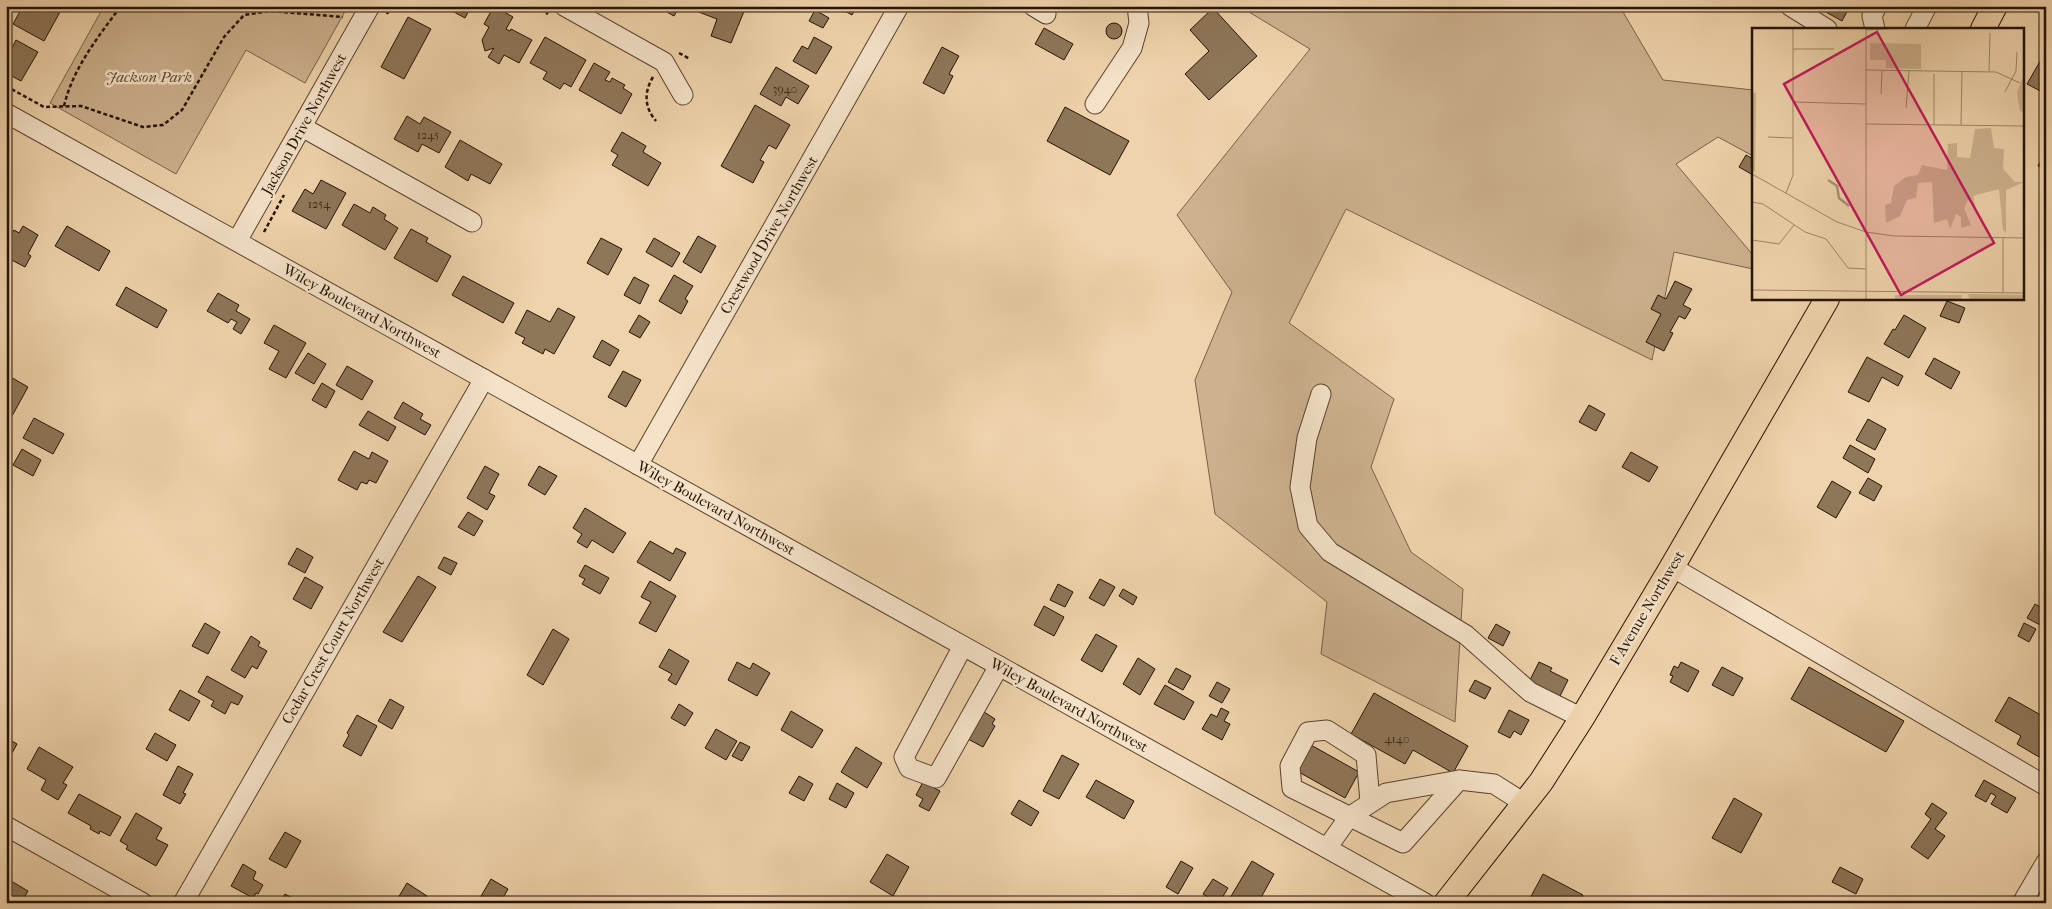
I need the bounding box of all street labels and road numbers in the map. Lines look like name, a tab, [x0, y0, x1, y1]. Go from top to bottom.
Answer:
street label: Jackson Drive Northwest	[257, 50, 351, 199]
street label: Crestwood Drive Northwest	[716, 152, 822, 317]
street label: Wiley Boulevard Northwest	[279, 259, 445, 362]
street label: Wiley Boulevard Northwest	[633, 456, 799, 559]
street label: F Avenue Northwest	[1606, 547, 1689, 669]
street label: Cedar Crest Court Northwest	[278, 554, 388, 727]
street label: Wiley Boulevard Northwest	[986, 653, 1152, 756]

